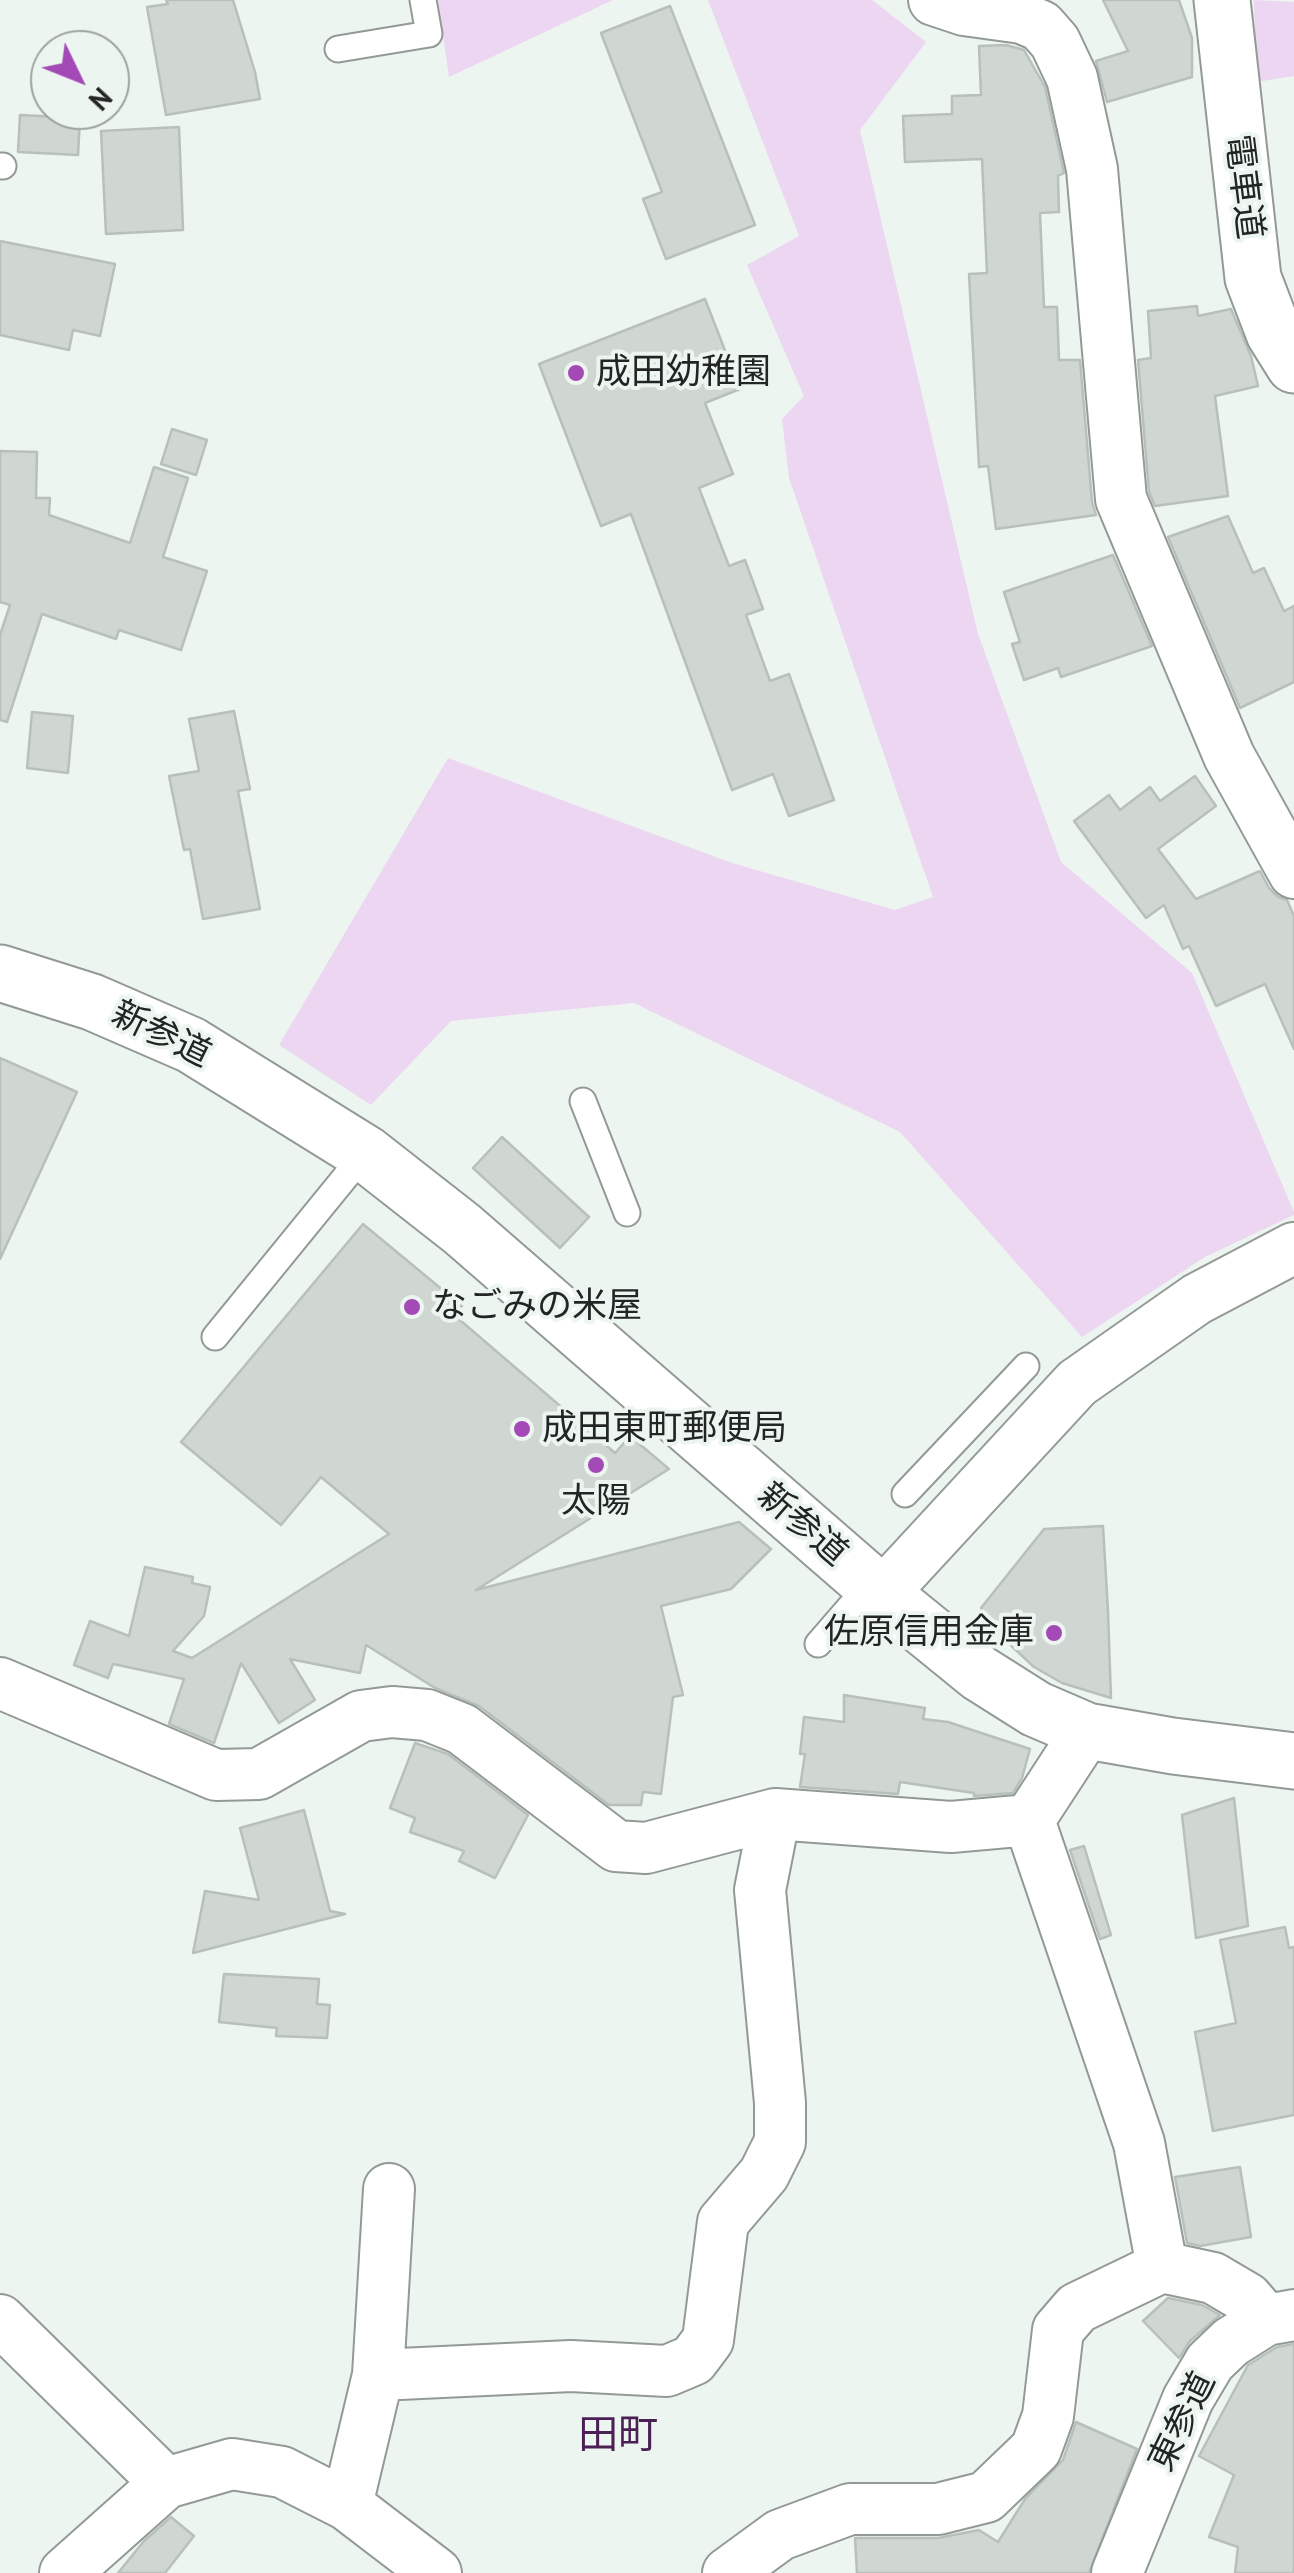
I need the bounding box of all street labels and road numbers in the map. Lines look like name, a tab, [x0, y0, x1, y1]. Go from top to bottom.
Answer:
street label: 電車道	[1216, 132, 1270, 242]
street label: 新参道	[105, 993, 217, 1077]
street label: 新参道	[749, 1475, 855, 1575]
street label: 東参道	[1141, 2366, 1225, 2478]

